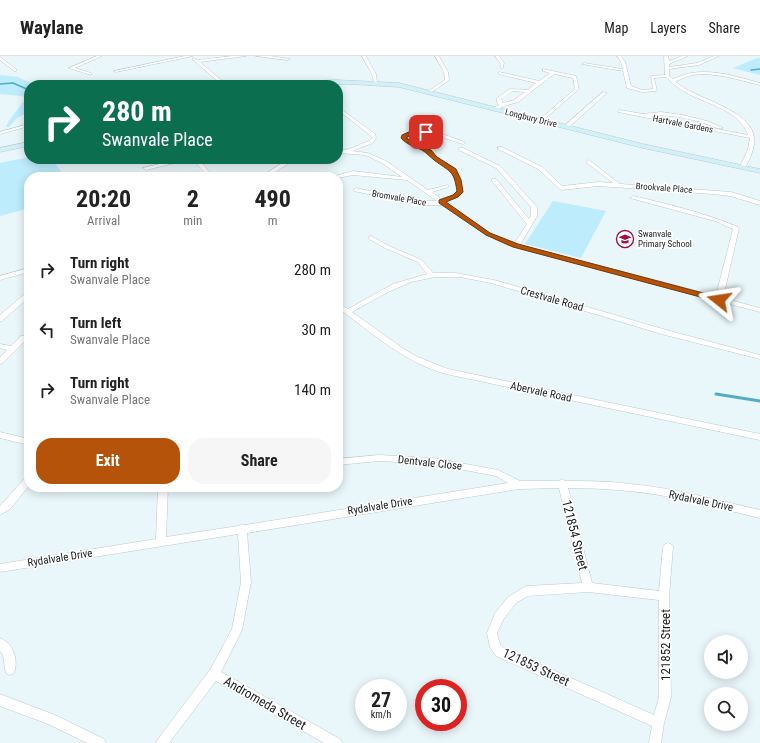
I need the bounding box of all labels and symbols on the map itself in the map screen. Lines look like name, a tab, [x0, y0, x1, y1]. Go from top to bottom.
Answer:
street label: Longbury Drive	[504, 107, 558, 129]
street label: Hartvale Gardens	[652, 113, 714, 135]
pin	[409, 115, 443, 149]
street label: Brookvale Place	[635, 181, 693, 195]
street label: Bromvale Place	[371, 188, 427, 208]
school or university icon: Swanvale Primary School	[615, 229, 635, 249]
place label: Swanvale Primary School	[638, 229, 692, 249]
position arrow	[698, 279, 740, 321]
street label: Crestvale Road	[519, 284, 585, 314]
street label: Abervale Road	[509, 379, 573, 405]
street label: Dentvale Close	[397, 453, 463, 473]
street label: Rydalvale Drive	[668, 488, 734, 514]
street label: Rydalvale Drive	[347, 494, 413, 518]
street label: 121854 Street	[559, 498, 591, 572]
street label: Rydalvale Drive	[27, 546, 93, 570]
street label: 121852 Street	[658, 609, 673, 681]
street label: 121853 Street	[500, 645, 572, 689]
street label: Andromeda Street	[221, 673, 309, 733]
speed limit sign: 30	[415, 679, 467, 731]

